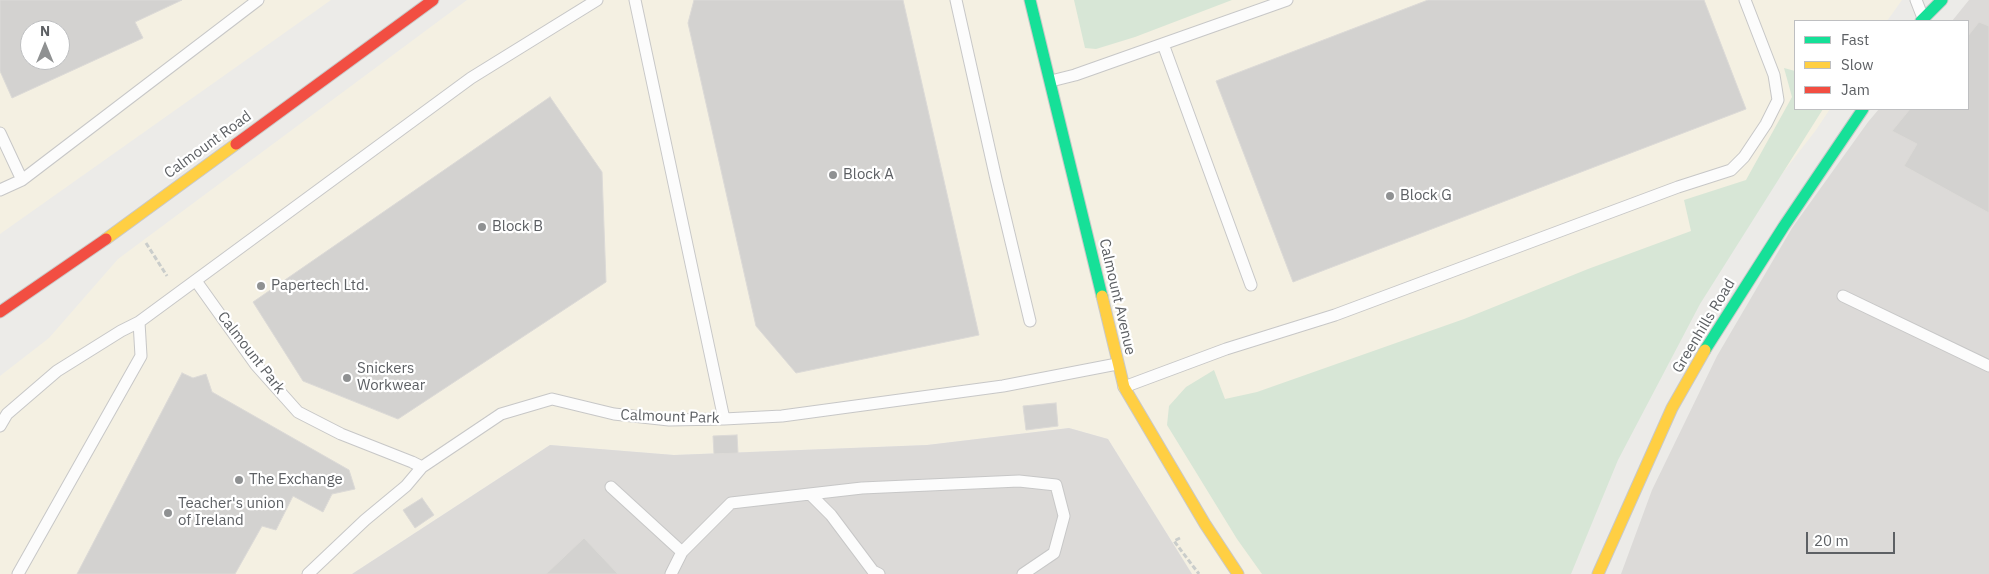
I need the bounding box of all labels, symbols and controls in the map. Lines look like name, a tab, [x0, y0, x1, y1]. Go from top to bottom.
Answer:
north arrow	[20, 20, 70, 70]
legend	[1794, 20, 1969, 110]
text: N	[40, 22, 50, 40]
text: Fast	[1841, 30, 1869, 49]
text: Slow	[1841, 55, 1874, 74]
text: Jam	[1841, 80, 1870, 99]
street label: Calmount Road	[161, 107, 255, 183]
place label: Block A	[843, 166, 894, 184]
marker: Block A	[827, 169, 839, 181]
place label: Block G	[1400, 187, 1452, 205]
marker: Block G	[1384, 190, 1396, 202]
place label: Block B	[492, 218, 543, 236]
marker: Block B	[476, 221, 488, 233]
street label: Calmount Avenue	[1095, 237, 1139, 357]
street label: Greenhills Road	[1669, 276, 1739, 376]
place label: Papertech Ltd.	[271, 277, 369, 295]
marker: Papertech Ltd.	[255, 280, 267, 292]
street label: Calmount Park	[213, 308, 289, 398]
place label: Snickers Workwear	[357, 360, 425, 395]
marker: Snickers Workwear	[341, 372, 353, 384]
street label: Calmount Park	[620, 406, 720, 428]
place label: The Exchange	[249, 471, 343, 489]
marker: The Exchange	[233, 474, 245, 486]
place label: Teacher's union of Ireland	[178, 495, 284, 530]
marker: Teacher's union of Ireland	[162, 507, 174, 519]
scale bar	[1809, 522, 1898, 554]
text: 20 m	[1814, 531, 1849, 550]

